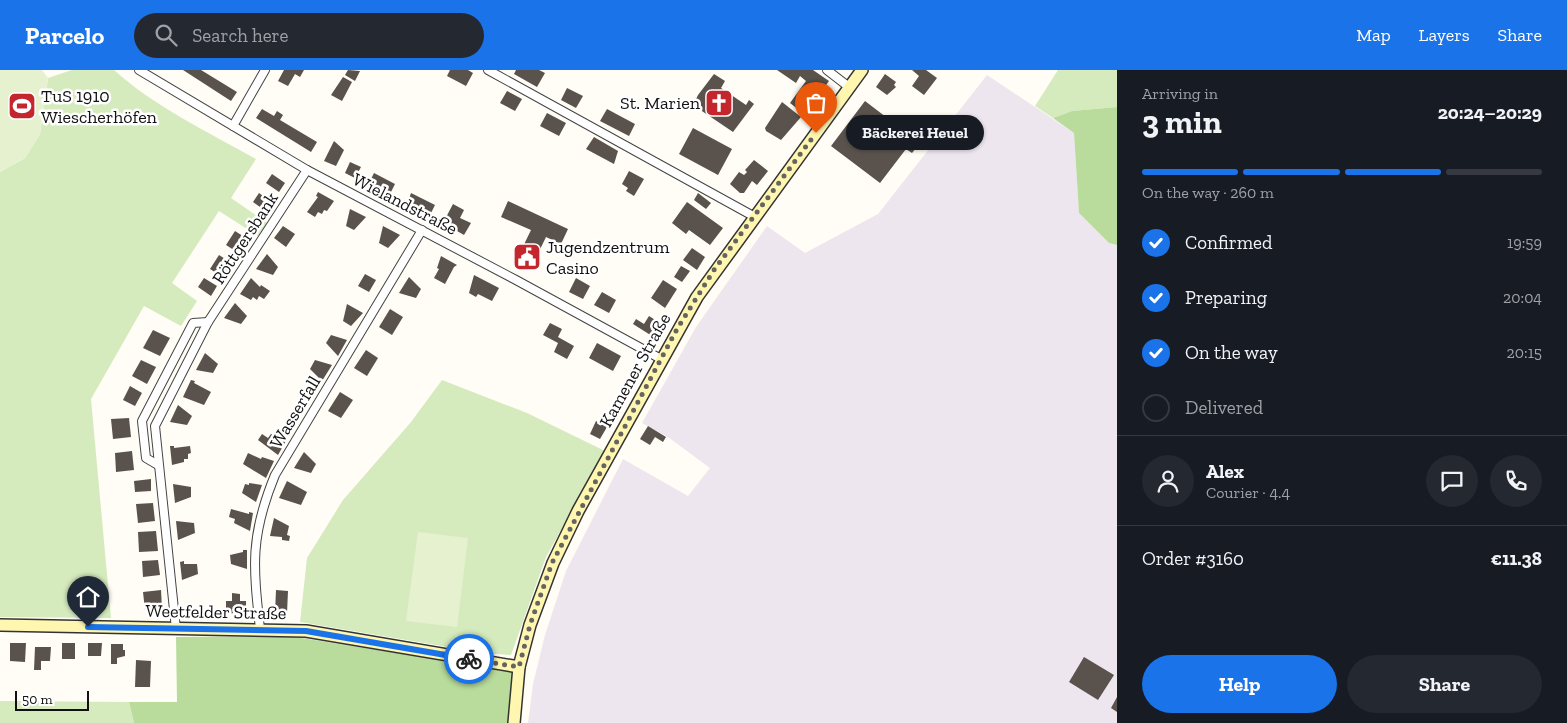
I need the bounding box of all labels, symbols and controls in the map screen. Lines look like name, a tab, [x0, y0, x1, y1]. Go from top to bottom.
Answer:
search box	[134, 13, 484, 58]
text: Parcelo	[25, 21, 104, 50]
icon: search	[152, 21, 180, 49]
text: Search here	[192, 24, 288, 47]
text: Map	[1356, 24, 1391, 46]
text: Layers	[1419, 24, 1470, 46]
text: Share	[1498, 24, 1542, 46]
pin	[795, 82, 837, 133]
text: Arriving in	[1142, 84, 1218, 103]
place label: TuS 1910 Wiescherhöfen	[41, 85, 158, 128]
church icon: St. Marien	[704, 88, 734, 118]
icon: bag	[802, 89, 830, 117]
sports icon: TuS 1910 Wiescherhöfen	[7, 91, 37, 121]
place label: St. Marien	[620, 92, 701, 114]
text: 20:24–20:29	[1438, 101, 1542, 124]
text: 3 min	[1142, 103, 1222, 141]
callout: Bäckerei Heuel	[846, 116, 984, 150]
text: Bäckerei Heuel	[862, 123, 968, 142]
street label: Wielandstraße	[349, 168, 461, 240]
text: On the way · 260 m	[1142, 183, 1274, 202]
street label: Röttgersbank	[207, 187, 283, 288]
icon: check	[1142, 229, 1170, 257]
text: Confirmed	[1185, 231, 1272, 254]
text: 19:59	[1507, 233, 1542, 252]
place label: Jugendzentrum Casino	[546, 236, 670, 279]
public building icon: Jugendzentrum Casino	[512, 242, 542, 272]
icon: check	[1142, 284, 1170, 312]
text: Preparing	[1185, 286, 1267, 309]
text: 20:04	[1503, 288, 1542, 307]
street label: Kamener Straße	[595, 309, 675, 431]
icon: check	[1142, 339, 1170, 367]
text: On the way	[1185, 341, 1278, 364]
text: 20:15	[1507, 343, 1542, 362]
street label: Wasserfall	[265, 372, 325, 452]
text: Delivered	[1185, 396, 1263, 419]
button: person	[1142, 455, 1194, 507]
button: chat	[1426, 455, 1478, 507]
button: phone	[1490, 455, 1542, 507]
text: Alex	[1206, 460, 1244, 483]
text: Courier · 4.4	[1206, 483, 1290, 502]
text: Order #3160	[1142, 547, 1244, 570]
text: €11.38	[1491, 547, 1542, 570]
pin	[67, 576, 109, 627]
icon: home	[74, 583, 102, 611]
street label: Weetfelder Straße	[145, 600, 287, 624]
courier	[444, 634, 494, 684]
icon: bike	[455, 645, 483, 673]
button: Help	[1142, 655, 1337, 713]
button: Share	[1347, 655, 1542, 713]
scale bar	[15, 688, 89, 711]
text: 50 m	[22, 691, 53, 708]

